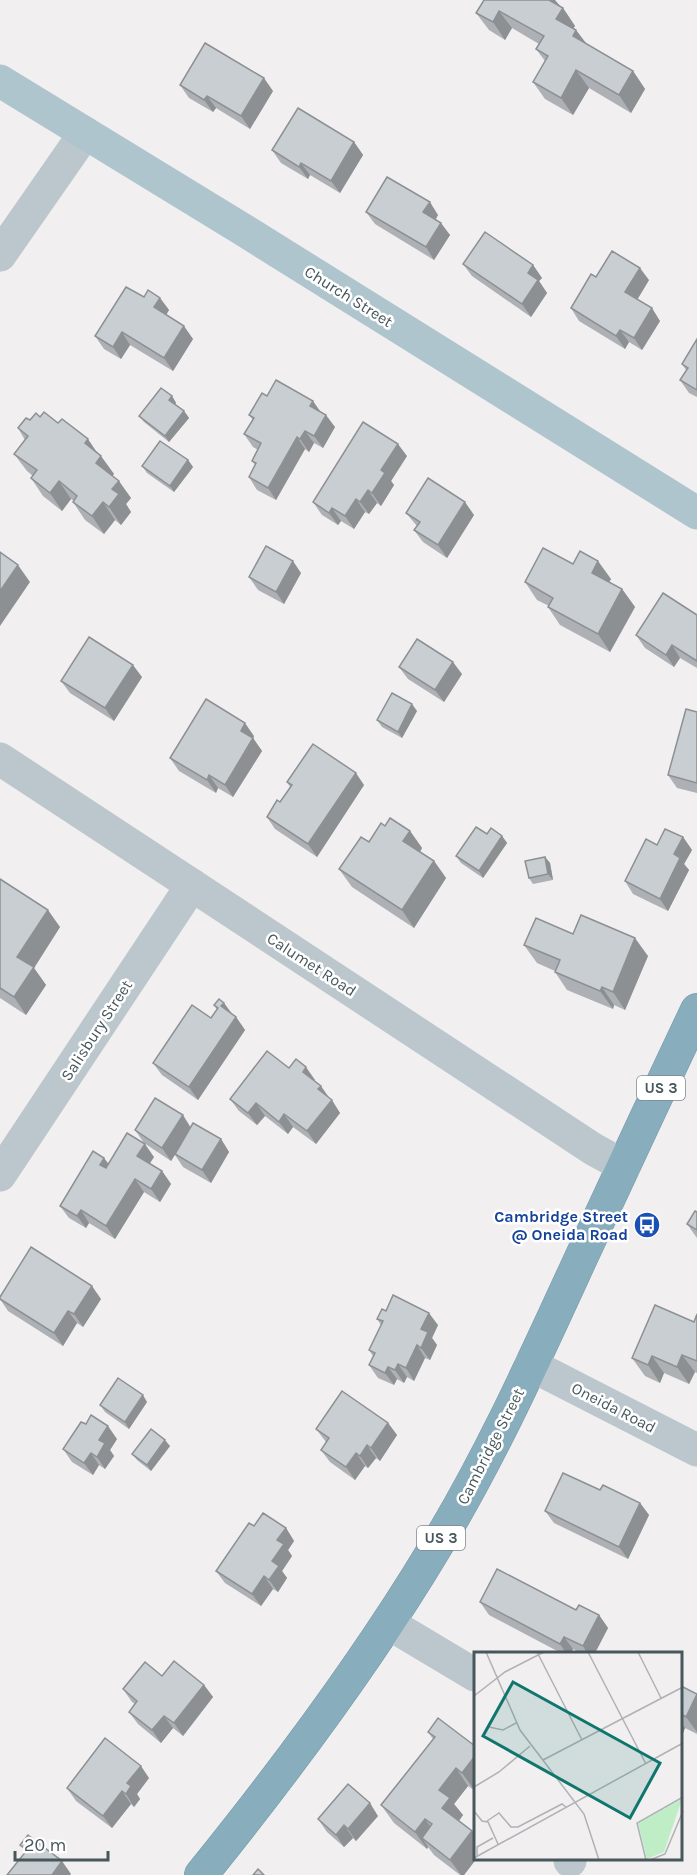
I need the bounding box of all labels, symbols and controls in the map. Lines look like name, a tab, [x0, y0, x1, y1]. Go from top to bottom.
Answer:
street label: Church Street	[301, 262, 396, 331]
street label: Calumet Road	[264, 929, 360, 1000]
street label: Salisbury Street	[57, 976, 136, 1084]
road number: US 3	[637, 1076, 685, 1100]
place label: Cambridge Street @ Oneida Road	[494, 1207, 628, 1244]
bus stop icon: Cambridge Street @ Oneida Road	[632, 1210, 662, 1240]
street label: Oneida Road	[569, 1378, 659, 1437]
street label: Cambridge Street	[453, 1385, 528, 1508]
road number: US 3	[417, 1526, 465, 1550]
inset map	[474, 1652, 682, 1860]
scale bar	[15, 1824, 108, 1862]
text: 20 m	[24, 1834, 66, 1856]

